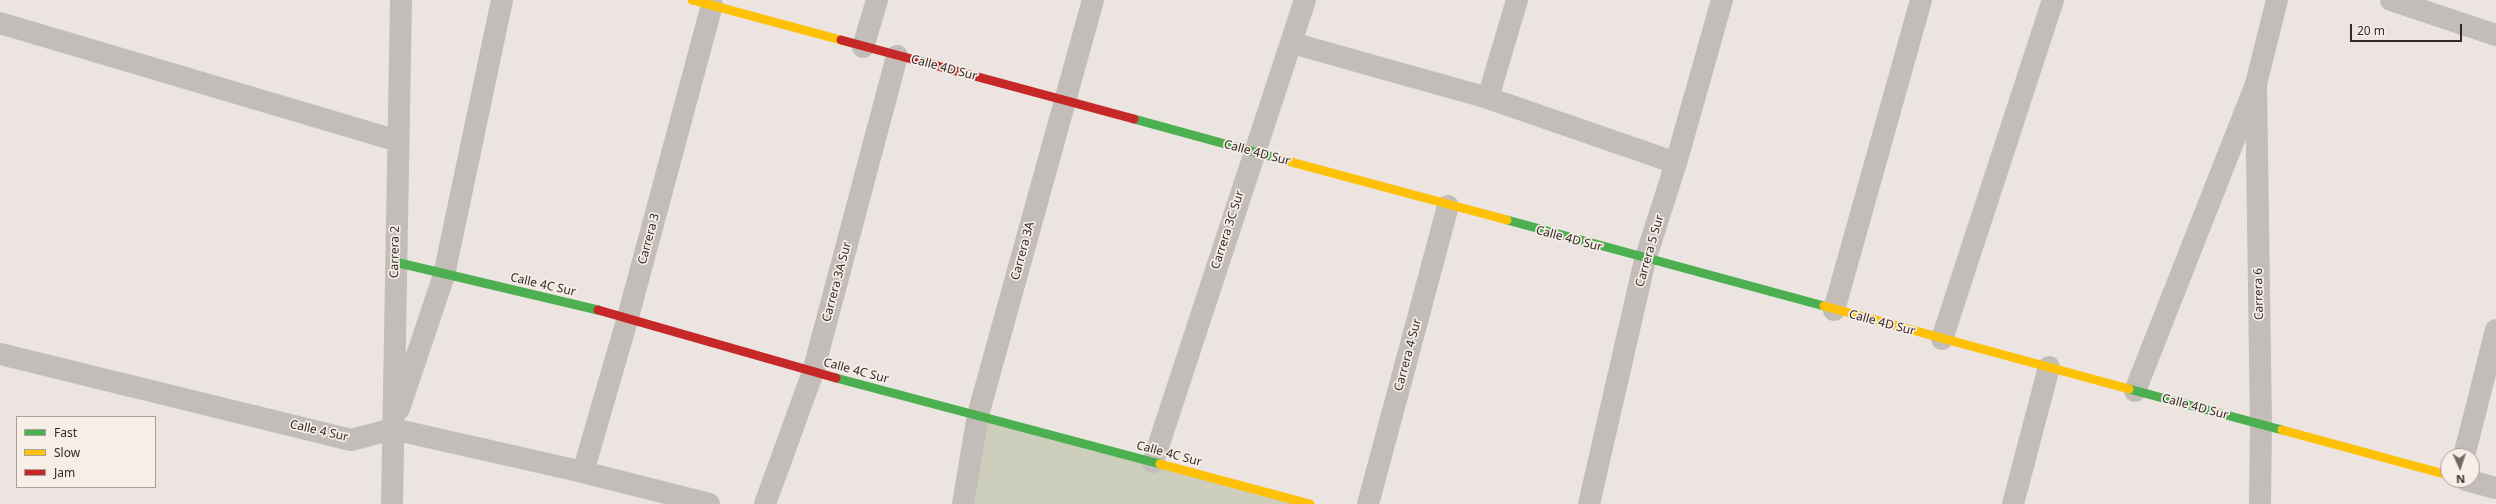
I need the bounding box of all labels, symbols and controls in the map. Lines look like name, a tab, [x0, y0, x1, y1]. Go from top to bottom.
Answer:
scale bar	[2352, 16, 2464, 42]
text: 20 m	[2357, 22, 2385, 39]
street label: Calle 4D Sur	[909, 52, 979, 84]
street label: Calle 4D Sur	[1222, 137, 1292, 169]
street label: Carrera 3C Sur	[1209, 189, 1247, 271]
street label: Carrera 3	[635, 212, 663, 266]
street label: Carrera 5 Sur	[1633, 213, 1667, 289]
street label: Carrera 3A	[1008, 220, 1038, 282]
street label: Calle 4D Sur	[1534, 223, 1604, 255]
street label: Carrera 2	[387, 226, 403, 278]
street label: Carrera 3A Sur	[819, 241, 855, 323]
street label: Carrera 6	[2251, 268, 2267, 320]
street label: Calle 4C Sur	[509, 270, 577, 300]
street label: Calle 4D Sur	[1847, 307, 1917, 339]
street label: Carrera 4 Sur	[1391, 317, 1425, 393]
street label: Calle 4C Sur	[822, 355, 890, 387]
street label: Calle 4D Sur	[2160, 391, 2230, 423]
legend	[16, 416, 156, 488]
street label: Calle 4 Sur	[288, 417, 350, 445]
text: Fast	[54, 424, 77, 441]
street label: Calle 4C Sur	[1135, 438, 1203, 470]
text: Slow	[54, 444, 80, 461]
north arrow	[2440, 448, 2480, 488]
text: Jam	[54, 464, 75, 481]
text: N	[2456, 472, 2465, 487]

